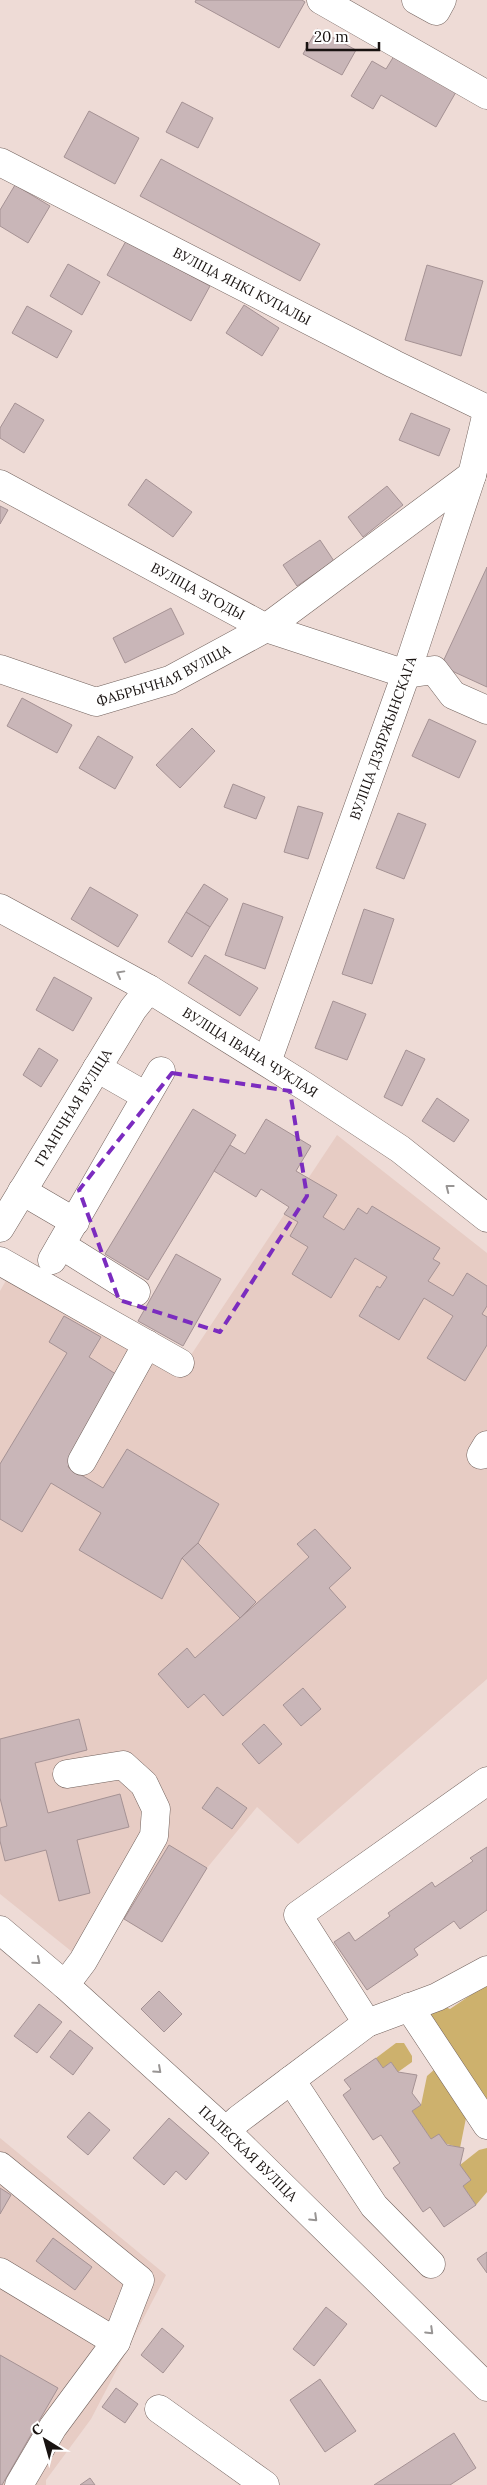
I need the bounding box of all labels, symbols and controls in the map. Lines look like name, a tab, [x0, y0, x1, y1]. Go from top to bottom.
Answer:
scale bar	[307, 20, 380, 52]
text: 20 m	[314, 27, 349, 46]
street label: ВУЛІЦА ЯНКІ КУПАЛЫ	[170, 243, 314, 329]
street label: ВУЛІЦА ЗГОДЫ	[148, 558, 248, 624]
street label: ФАБРЫЧНАЯ ВУЛІЦА	[94, 640, 233, 710]
street label: ВУЛІЦА ДЗЯРЖЫНСКАГА	[345, 654, 420, 822]
one-way arrow	[116, 970, 125, 980]
street label: ВУЛІЦА ІВАНА ЧУКЛАЯ	[179, 1003, 321, 1101]
street label: ГРАНІЧНАЯ ВУЛІЦА	[31, 1045, 116, 1170]
one-way arrow	[446, 1185, 455, 1193]
one-way arrow	[31, 1956, 40, 1964]
one-way arrow	[153, 2064, 162, 2073]
street label: ПАЛЕСКАЯ ВУЛІЦА	[195, 2102, 301, 2205]
one-way arrow	[308, 2212, 317, 2221]
one-way arrow	[424, 2325, 433, 2334]
north arrow	[20, 2415, 70, 2465]
text: С	[28, 2419, 47, 2440]

